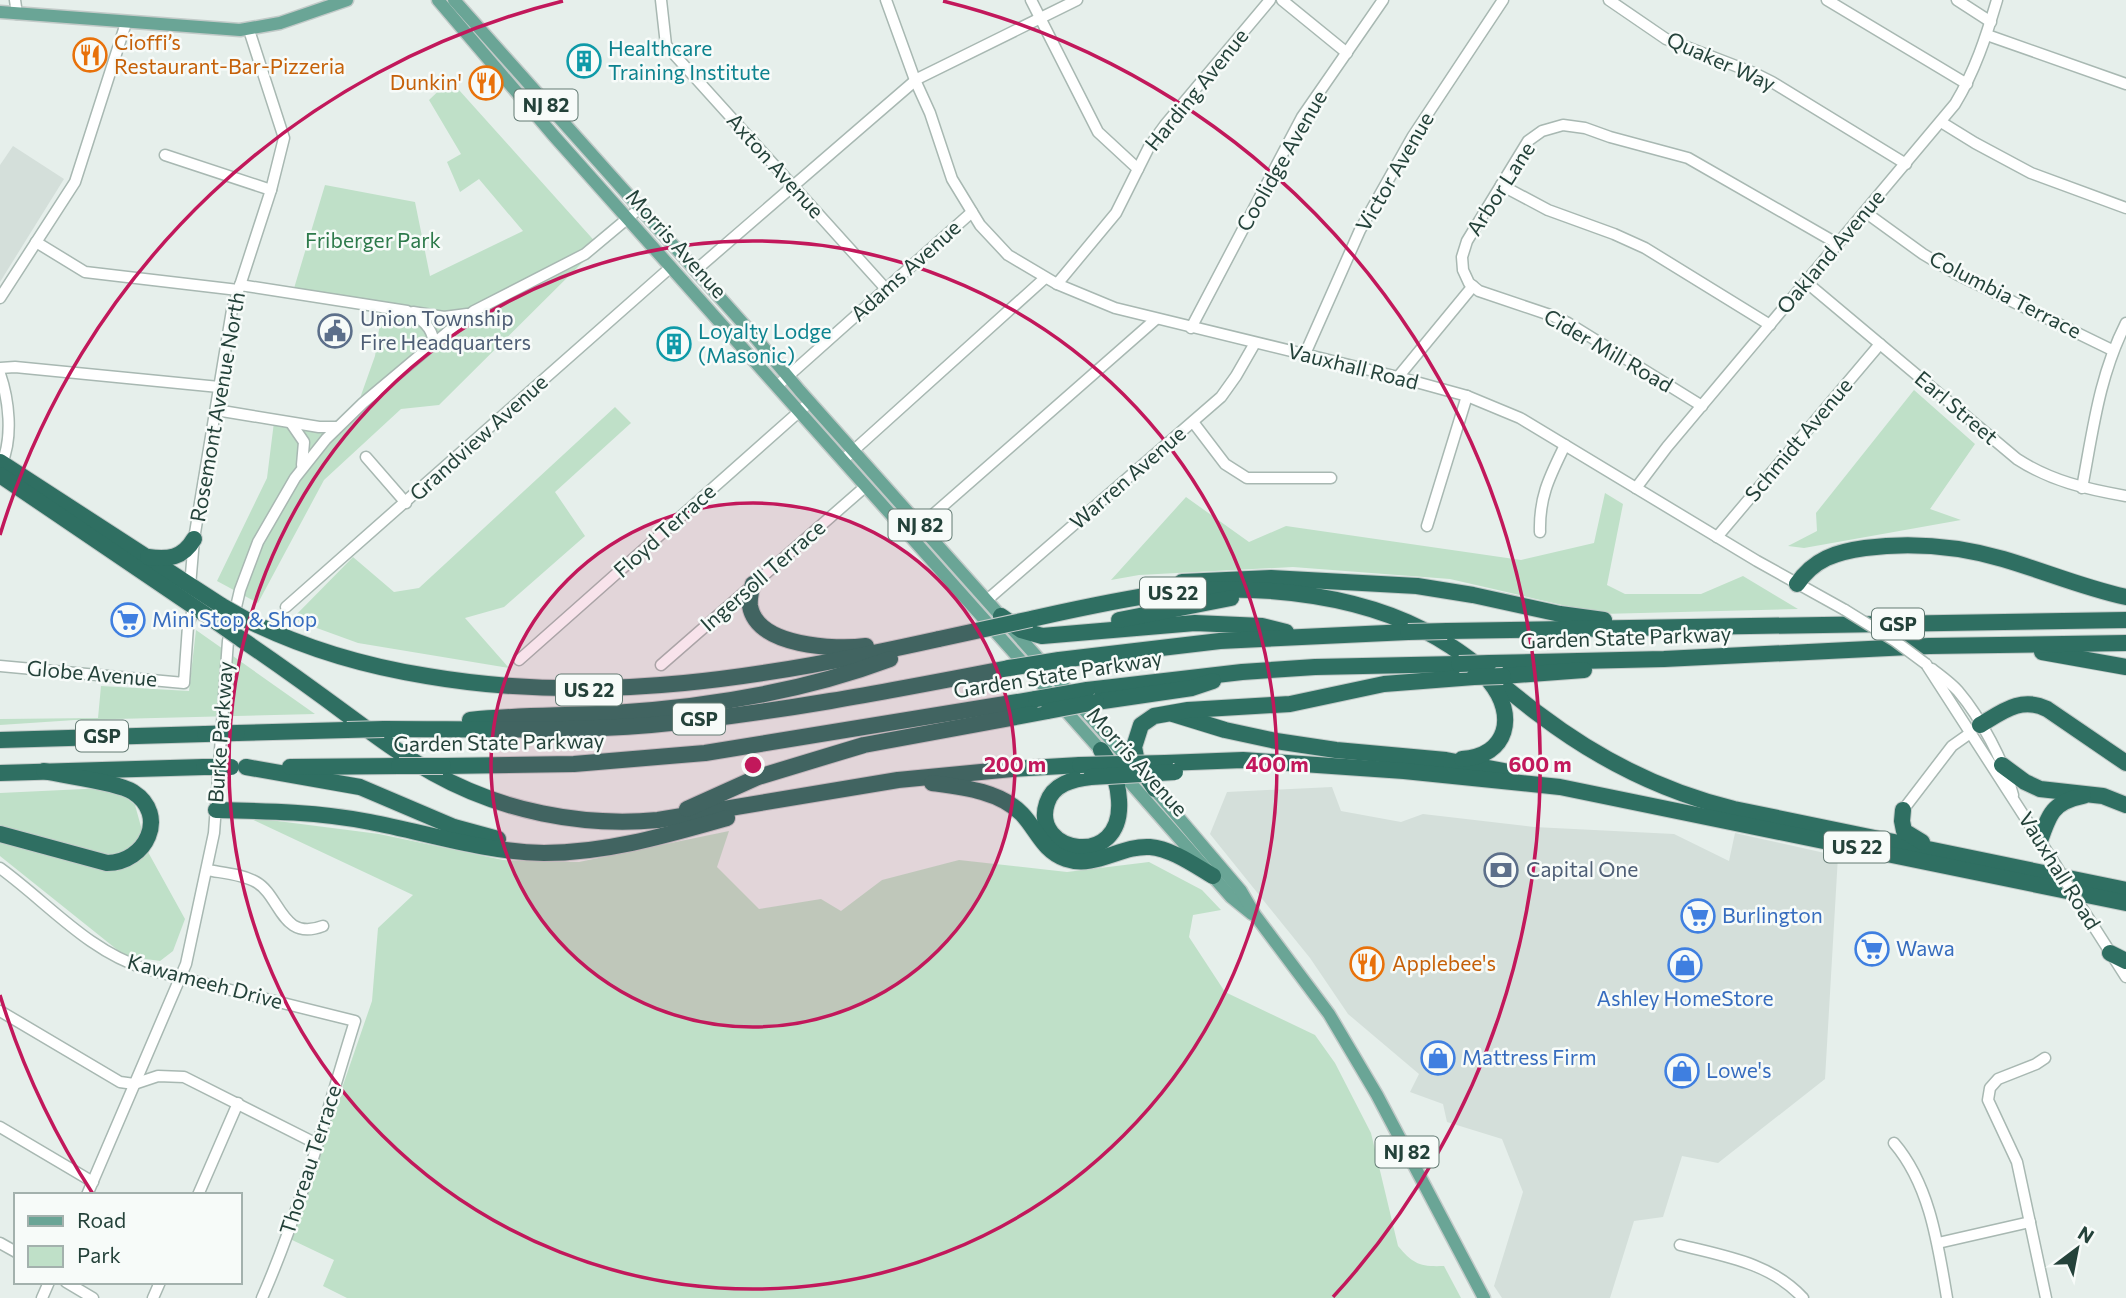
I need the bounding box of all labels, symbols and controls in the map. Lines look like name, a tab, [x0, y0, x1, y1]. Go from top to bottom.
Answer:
street label: Harding Avenue	[1139, 23, 1253, 155]
street label: Quaker Way	[1663, 26, 1780, 96]
place label: Cioffi’s Restaurant-Bar-Pizzeria	[114, 29, 345, 78]
place label: Healthcare Training Institute	[608, 35, 770, 84]
restaurant icon: Cioffi’s Restaurant-Bar-Pizzeria	[71, 36, 109, 74]
building icon: Healthcare Training Institute	[565, 42, 603, 80]
restaurant icon: Dunkin'	[467, 64, 505, 102]
place label: Dunkin'	[390, 69, 462, 94]
street label: Coolidge Avenue	[1230, 85, 1331, 235]
road number: NJ 82	[514, 90, 578, 120]
street label: Axton Avenue	[722, 107, 830, 223]
street label: Victor Avenue	[1349, 107, 1438, 235]
street label: Arbor Lane	[1460, 137, 1539, 240]
street label: Morris Avenue	[622, 183, 733, 303]
street label: Oakland Avenue	[1771, 184, 1889, 318]
street label: Adams Avenue	[845, 214, 965, 326]
park label: Friberger Park	[305, 227, 441, 252]
street label: Columbia Terrace	[1926, 245, 2086, 343]
street label: Rosemont Avenue North	[184, 290, 249, 524]
street label: Cider Mill Road	[1540, 303, 1678, 397]
place label: Union Township Fire Headquarters	[360, 305, 531, 354]
public building icon: Union Township Fire Headquarters	[316, 312, 354, 350]
place label: Loyalty Lodge (Masonic)	[698, 318, 832, 367]
building icon: Loyalty Lodge (Masonic)	[655, 325, 693, 363]
street label: Vauxhall Road	[1285, 337, 1421, 394]
street label: Earl Street	[1910, 365, 2004, 449]
street label: Grandview Avenue	[404, 369, 552, 505]
street label: Schmidt Avenue	[1739, 372, 1857, 506]
street label: Warren Avenue	[1064, 420, 1190, 534]
street label: Floyd Terrace	[608, 478, 720, 582]
road number: NJ 82	[888, 510, 951, 540]
street label: Ingersoll Terrace	[695, 514, 829, 636]
road number: US 22	[1140, 578, 1206, 608]
supermarket icon: Mini Stop & Shop	[109, 601, 147, 639]
place label: Mini Stop & Shop	[152, 606, 317, 631]
road number: GSP	[1872, 608, 1924, 639]
street label: Garden State Parkway	[1520, 620, 1732, 653]
street label: Garden State Parkway	[952, 645, 1164, 702]
street label: Globe Avenue	[26, 654, 158, 691]
street label: Burke Parkway	[202, 660, 237, 804]
road number: US 22	[556, 674, 622, 706]
street label: Morris Avenue	[1083, 701, 1194, 821]
road number: GSP	[673, 704, 725, 734]
road number: GSP	[76, 720, 128, 751]
street label: Garden State Parkway	[393, 727, 605, 756]
text: 200 m	[984, 751, 1046, 776]
text: 400 m	[1245, 751, 1309, 776]
text: 600 m	[1508, 751, 1572, 776]
centre of rings	[741, 753, 765, 777]
street label: Vauxhall Road	[2014, 807, 2106, 934]
road number: US 22	[1824, 832, 1890, 862]
bank icon: Capital One	[1482, 851, 1520, 889]
place label: Capital One	[1526, 856, 1638, 881]
supermarket icon: Burlington	[1679, 897, 1717, 935]
place label: Burlington	[1722, 902, 1823, 927]
supermarket icon: Wawa	[1853, 930, 1891, 968]
place label: Wawa	[1896, 935, 1955, 960]
restaurant icon: Applebee's	[1348, 945, 1386, 983]
shop icon: Ashley HomeStore	[1666, 946, 1704, 984]
street label: Kawameeh Drive	[125, 948, 286, 1013]
place label: Applebee's	[1392, 950, 1496, 975]
place label: Ashley HomeStore	[1596, 985, 1774, 1010]
shop icon: Mattress Firm	[1419, 1039, 1457, 1077]
place label: Mattress Firm	[1462, 1044, 1596, 1069]
shop icon: Lowe's	[1663, 1052, 1701, 1090]
place label: Lowe's	[1706, 1057, 1772, 1082]
street label: Thoreau Terrace	[274, 1082, 346, 1237]
road number: NJ 82	[1376, 1136, 1438, 1168]
legend	[14, 1193, 242, 1284]
text: Road	[77, 1207, 126, 1232]
north arrow	[2042, 1214, 2112, 1284]
text: N	[2074, 1221, 2098, 1248]
text: Park	[77, 1242, 121, 1267]

